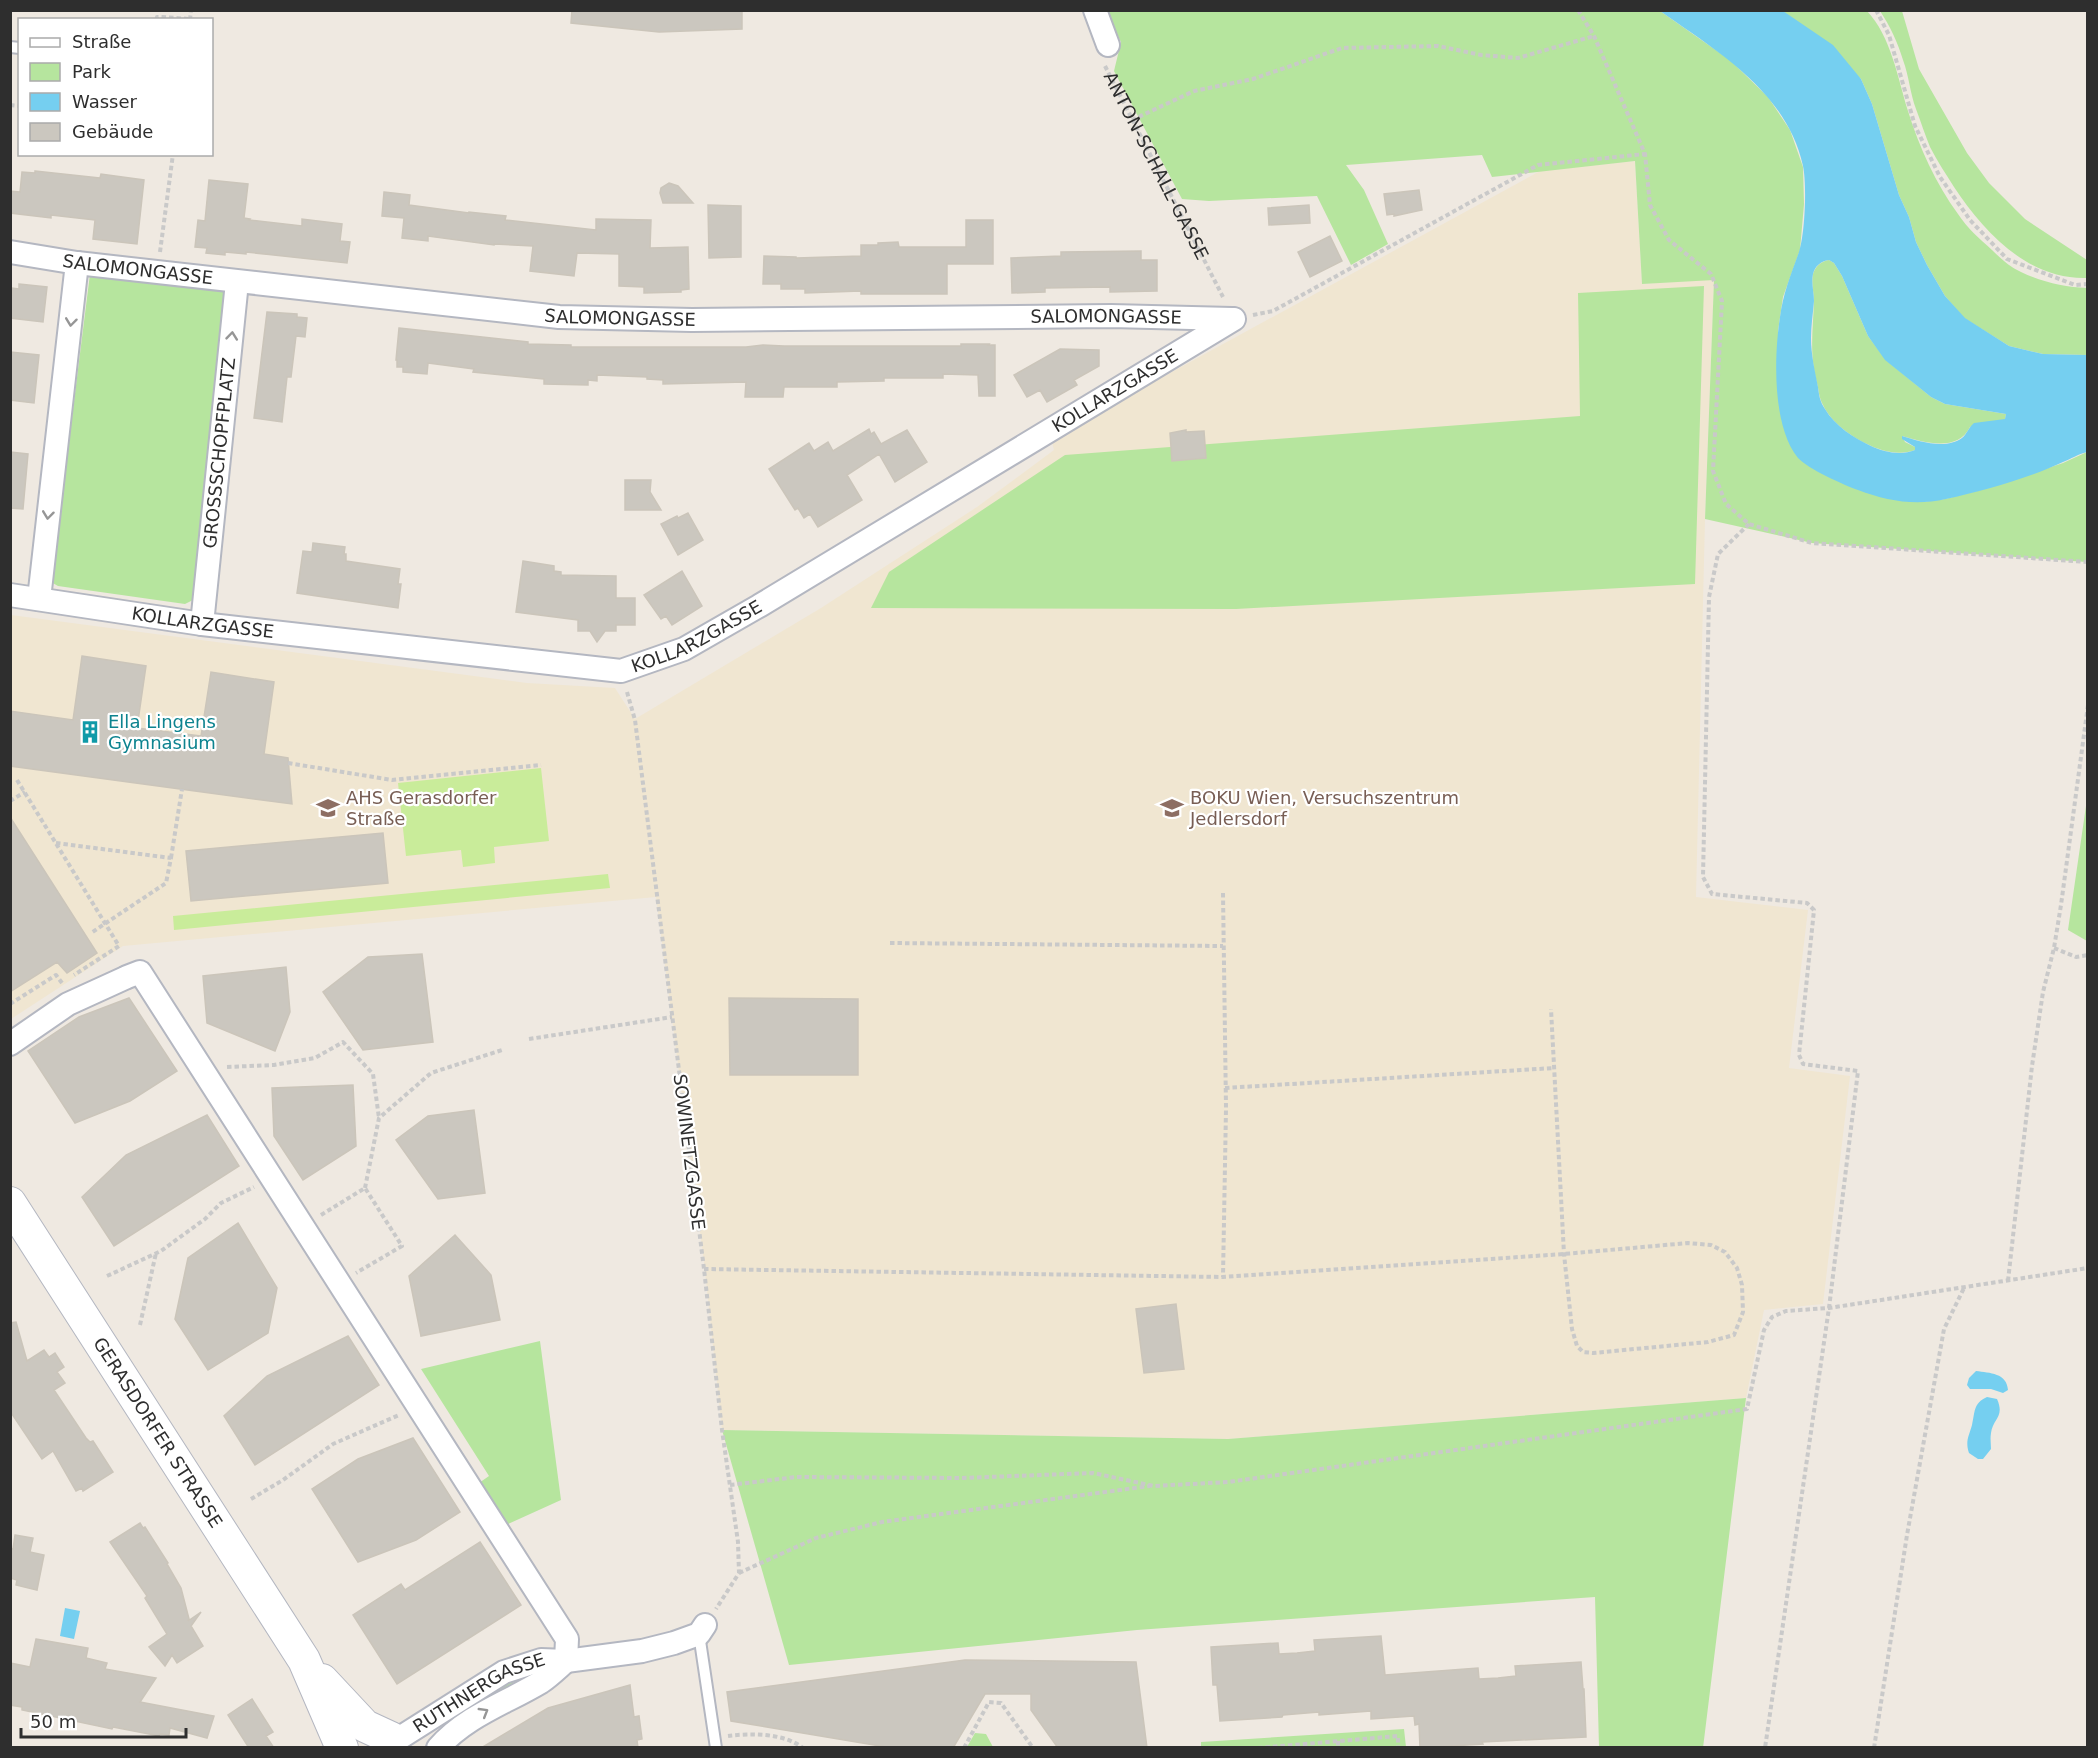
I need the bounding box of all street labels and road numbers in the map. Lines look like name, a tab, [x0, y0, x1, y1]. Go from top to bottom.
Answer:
street label: ANTON-SCHALL-GASSE	[1100, 68, 1213, 263]
street label: SALOMONGASSE	[61, 250, 214, 288]
street label: SALOMONGASSE	[543, 304, 696, 330]
street label: SALOMONGASSE	[1030, 305, 1182, 328]
street label: KOLLARZGASSE	[1048, 344, 1182, 436]
street label: GROSSSCHOPFPLATZ	[199, 356, 239, 549]
street label: KOLLARZGASSE	[628, 596, 765, 677]
street label: KOLLARZGASSE	[131, 603, 275, 642]
street label: SOWINETZGASSE	[669, 1073, 710, 1231]
street label: GERASDORFER STRASSE	[89, 1333, 227, 1531]
street label: RUTHNERGASSE	[409, 1648, 548, 1737]

